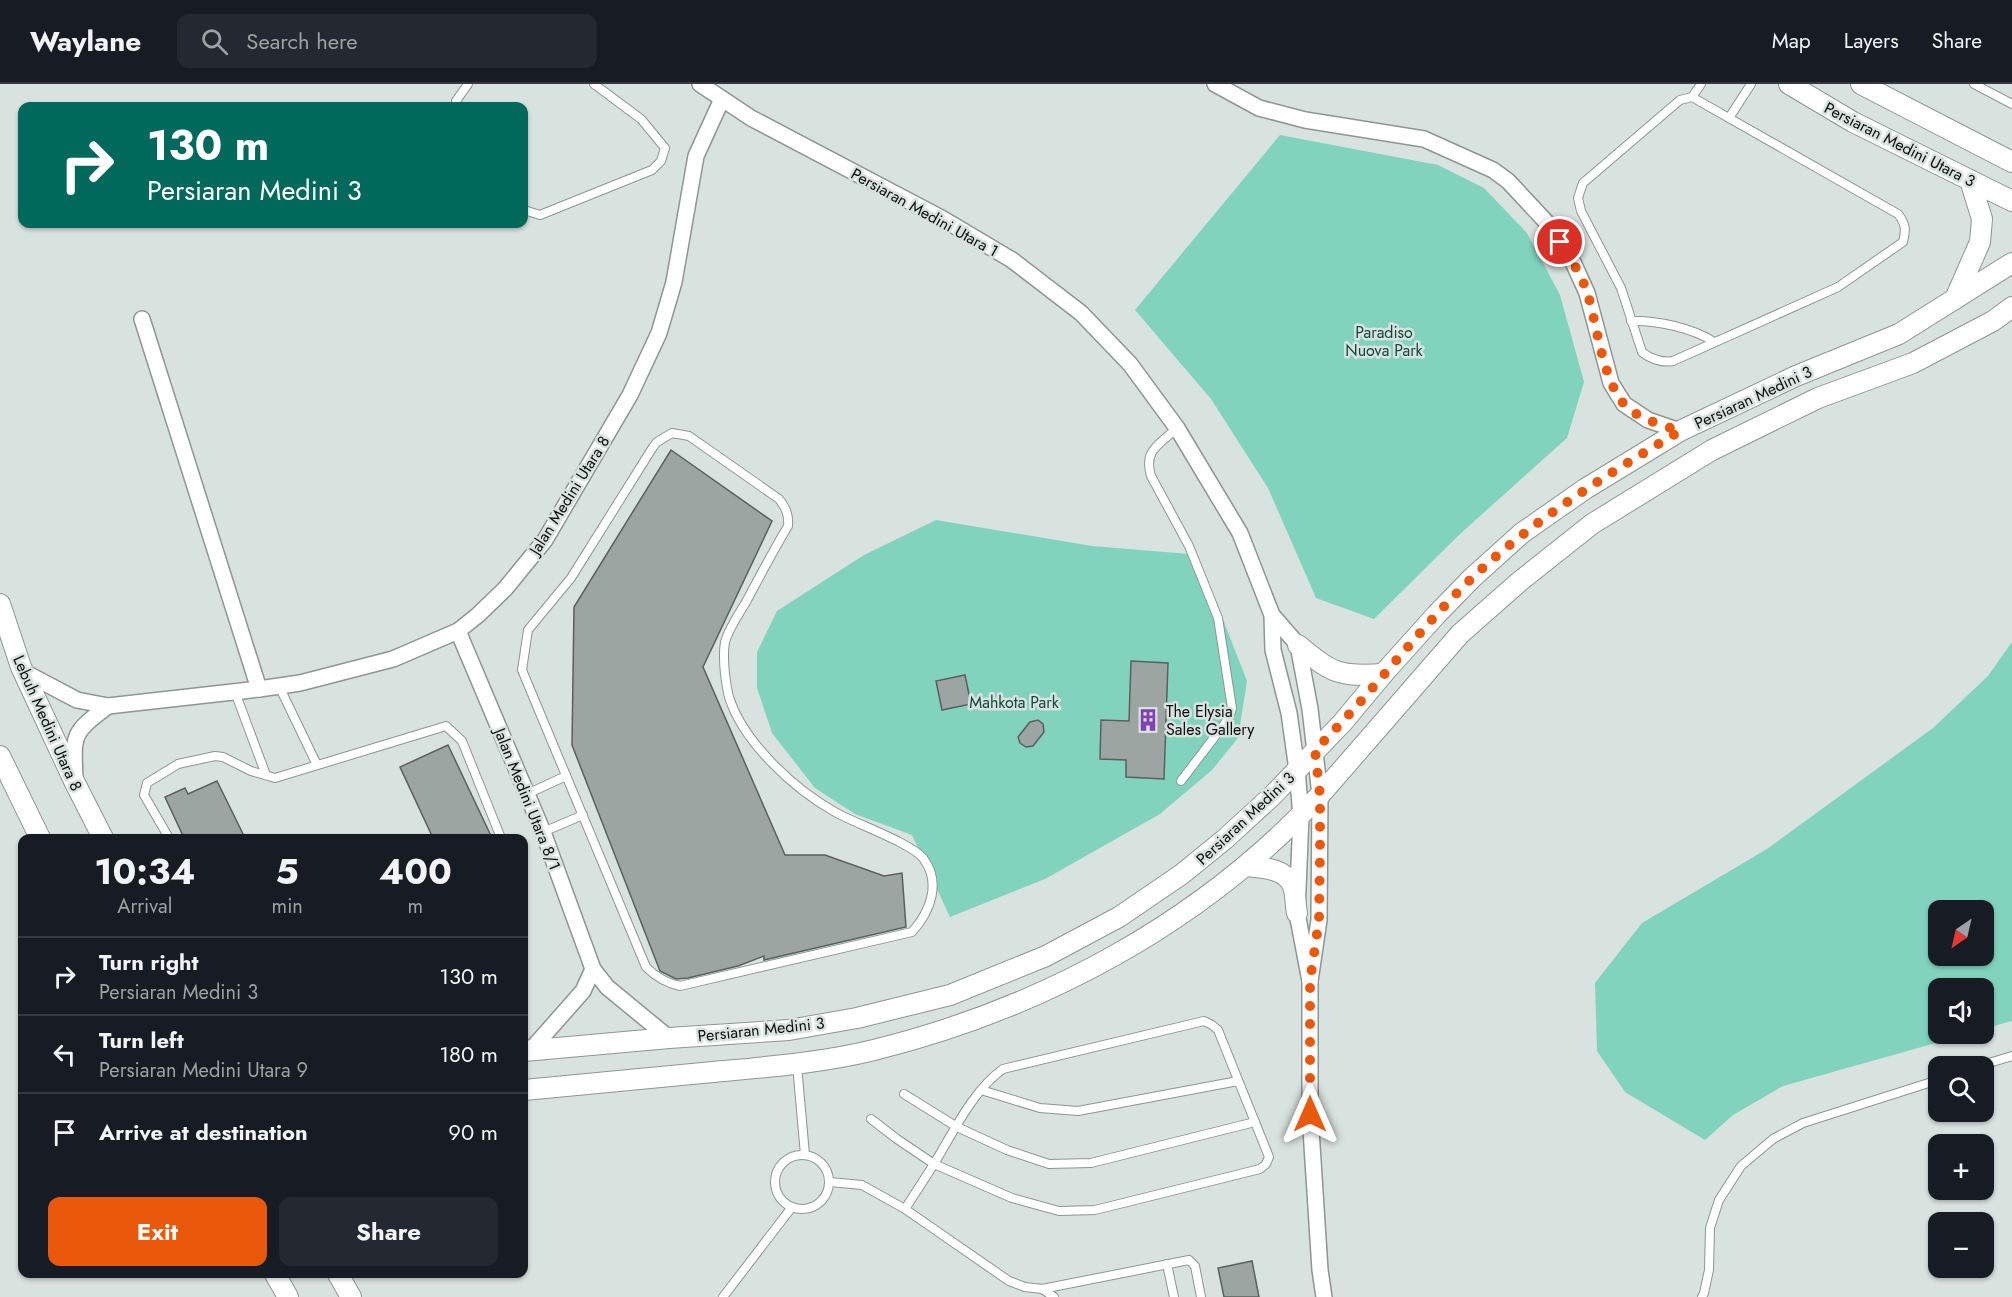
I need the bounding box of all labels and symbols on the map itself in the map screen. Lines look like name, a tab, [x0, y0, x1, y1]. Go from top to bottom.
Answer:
street label: Persiaran Medini Utara 3	[1820, 96, 1980, 193]
street label: Persiaran Medini Utara 1	[847, 162, 1003, 263]
pin	[1534, 216, 1585, 267]
park label: Paradiso Nuova Park	[1345, 321, 1424, 362]
street label: Persiaran Medini 3	[1691, 360, 1816, 435]
street label: Jalan Medini Utara 8	[523, 431, 615, 561]
street label: Lebuh Medini Utara 8	[7, 652, 88, 795]
park label: Mahkota Park	[969, 691, 1060, 714]
place label: The Elysia Sales Gallery	[1166, 700, 1255, 741]
building icon: The Elysia Sales Gallery	[1135, 707, 1161, 733]
street label: Jalan Medini Utara 8/1	[488, 723, 567, 874]
street label: Persiaran Medini 3	[1191, 766, 1300, 870]
north arrow	[1928, 900, 1994, 966]
street label: Persiaran Medini 3	[697, 1011, 826, 1048]
position arrow	[1278, 1082, 1342, 1146]

